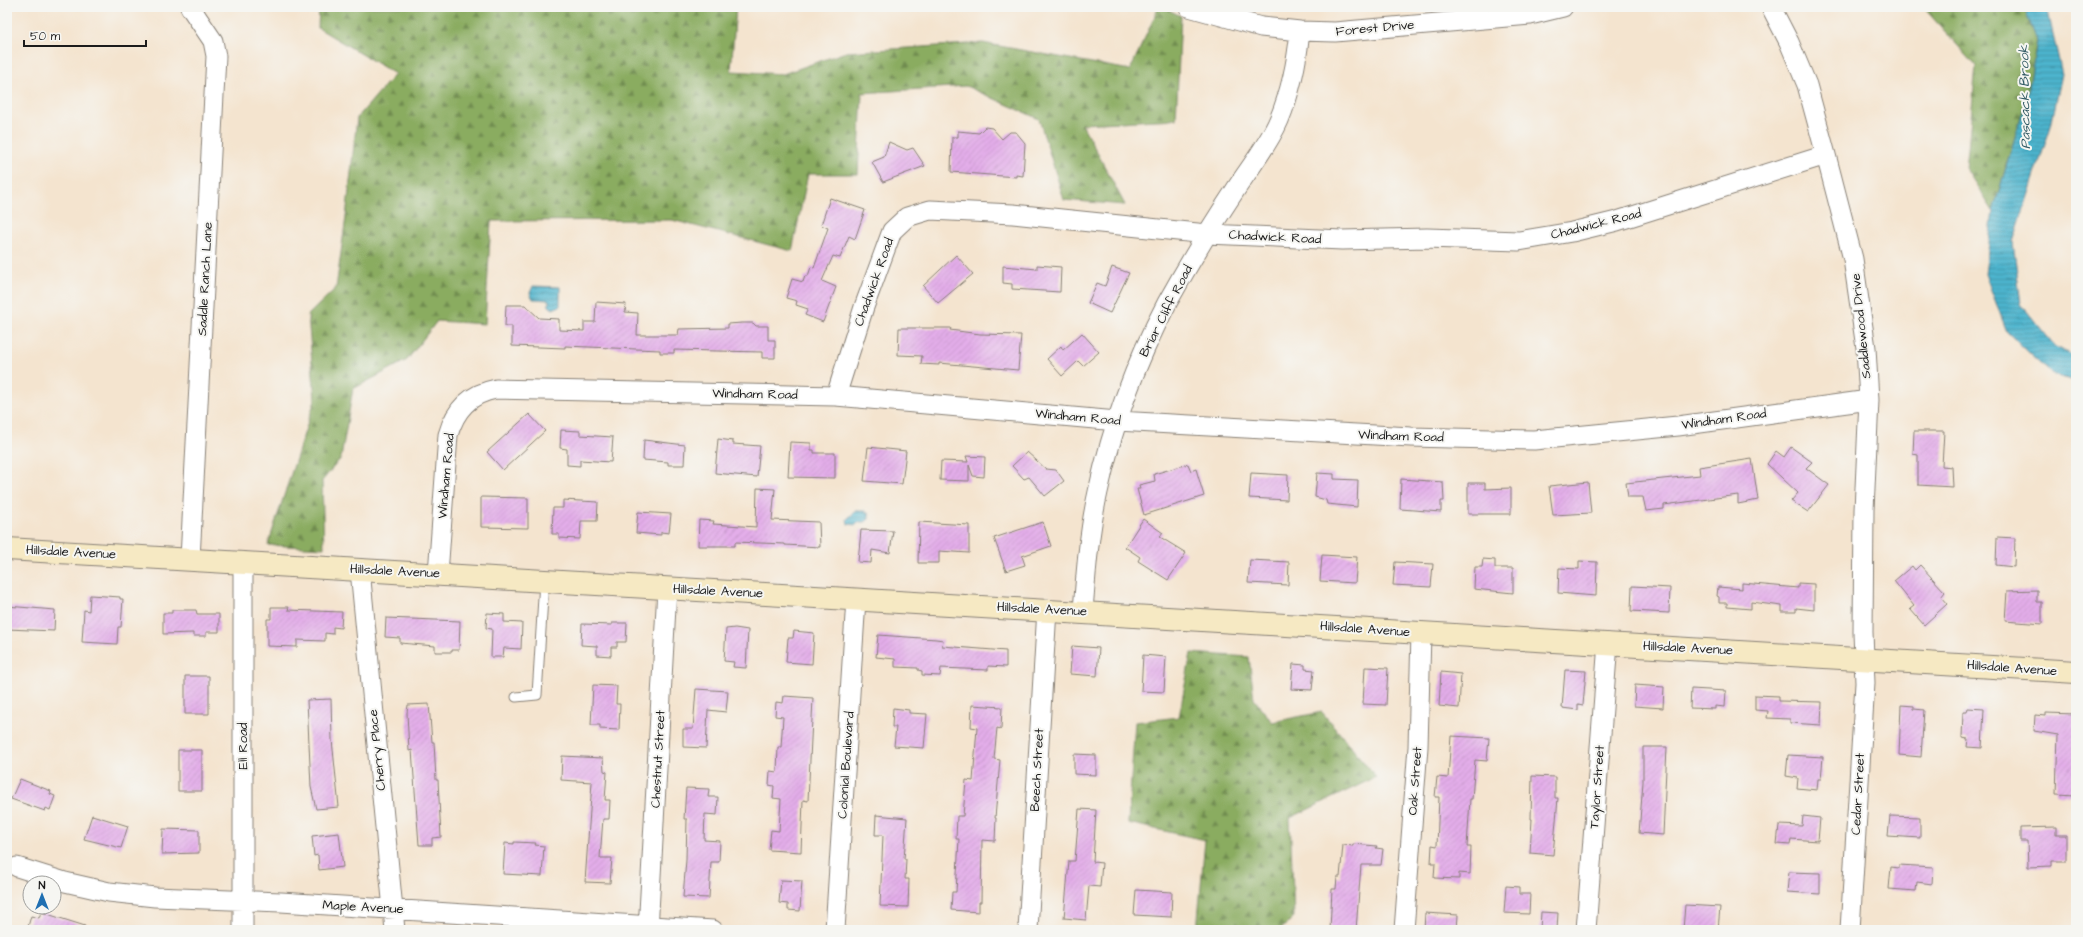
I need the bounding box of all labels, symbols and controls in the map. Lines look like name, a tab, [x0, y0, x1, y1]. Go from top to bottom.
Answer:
street label: Forest Drive	[1335, 16, 1415, 40]
scale bar	[24, 22, 146, 48]
text: 50 m	[30, 28, 61, 45]
water label: Pascack Brook	[2014, 44, 2036, 149]
street label: Chadwick Road	[1549, 204, 1643, 244]
street label: Saddle Ranch Lane	[193, 222, 217, 336]
street label: Chadwick Road	[1228, 226, 1322, 248]
street label: Chadwick Road	[850, 235, 898, 329]
street label: Briar Cliff Road	[1135, 262, 1197, 360]
street label: Saddlewood Drive	[1847, 272, 1875, 380]
street label: Windham Road	[712, 384, 798, 404]
street label: Windham Road	[1035, 404, 1122, 430]
street label: Windham Road	[1680, 404, 1768, 434]
street label: Windham Road	[1358, 426, 1444, 446]
street label: Windham Road	[433, 432, 459, 519]
street label: Hillsdale Avenue	[25, 541, 117, 563]
street label: Hillsdale Avenue	[349, 560, 441, 582]
street label: Hillsdale Avenue	[672, 580, 764, 602]
street label: Hillsdale Avenue	[996, 598, 1088, 620]
street label: Hillsdale Avenue	[1319, 617, 1411, 641]
street label: Hillsdale Avenue	[1642, 637, 1734, 659]
street label: Hillsdale Avenue	[1966, 656, 2058, 680]
street label: Cherry Place	[364, 708, 391, 792]
street label: Chestnut Street	[646, 709, 670, 808]
street label: Colonial Boulevard	[833, 710, 859, 819]
street label: Ell Road	[234, 722, 252, 769]
street label: Beech Street	[1026, 727, 1048, 812]
street label: Taylor Street	[1585, 744, 1610, 829]
street label: Oak Street	[1404, 745, 1426, 816]
street label: Cedar Street	[1847, 752, 1869, 835]
north arrow	[22, 875, 62, 915]
text: N	[39, 878, 46, 893]
street label: Maple Avenue	[322, 896, 404, 918]

